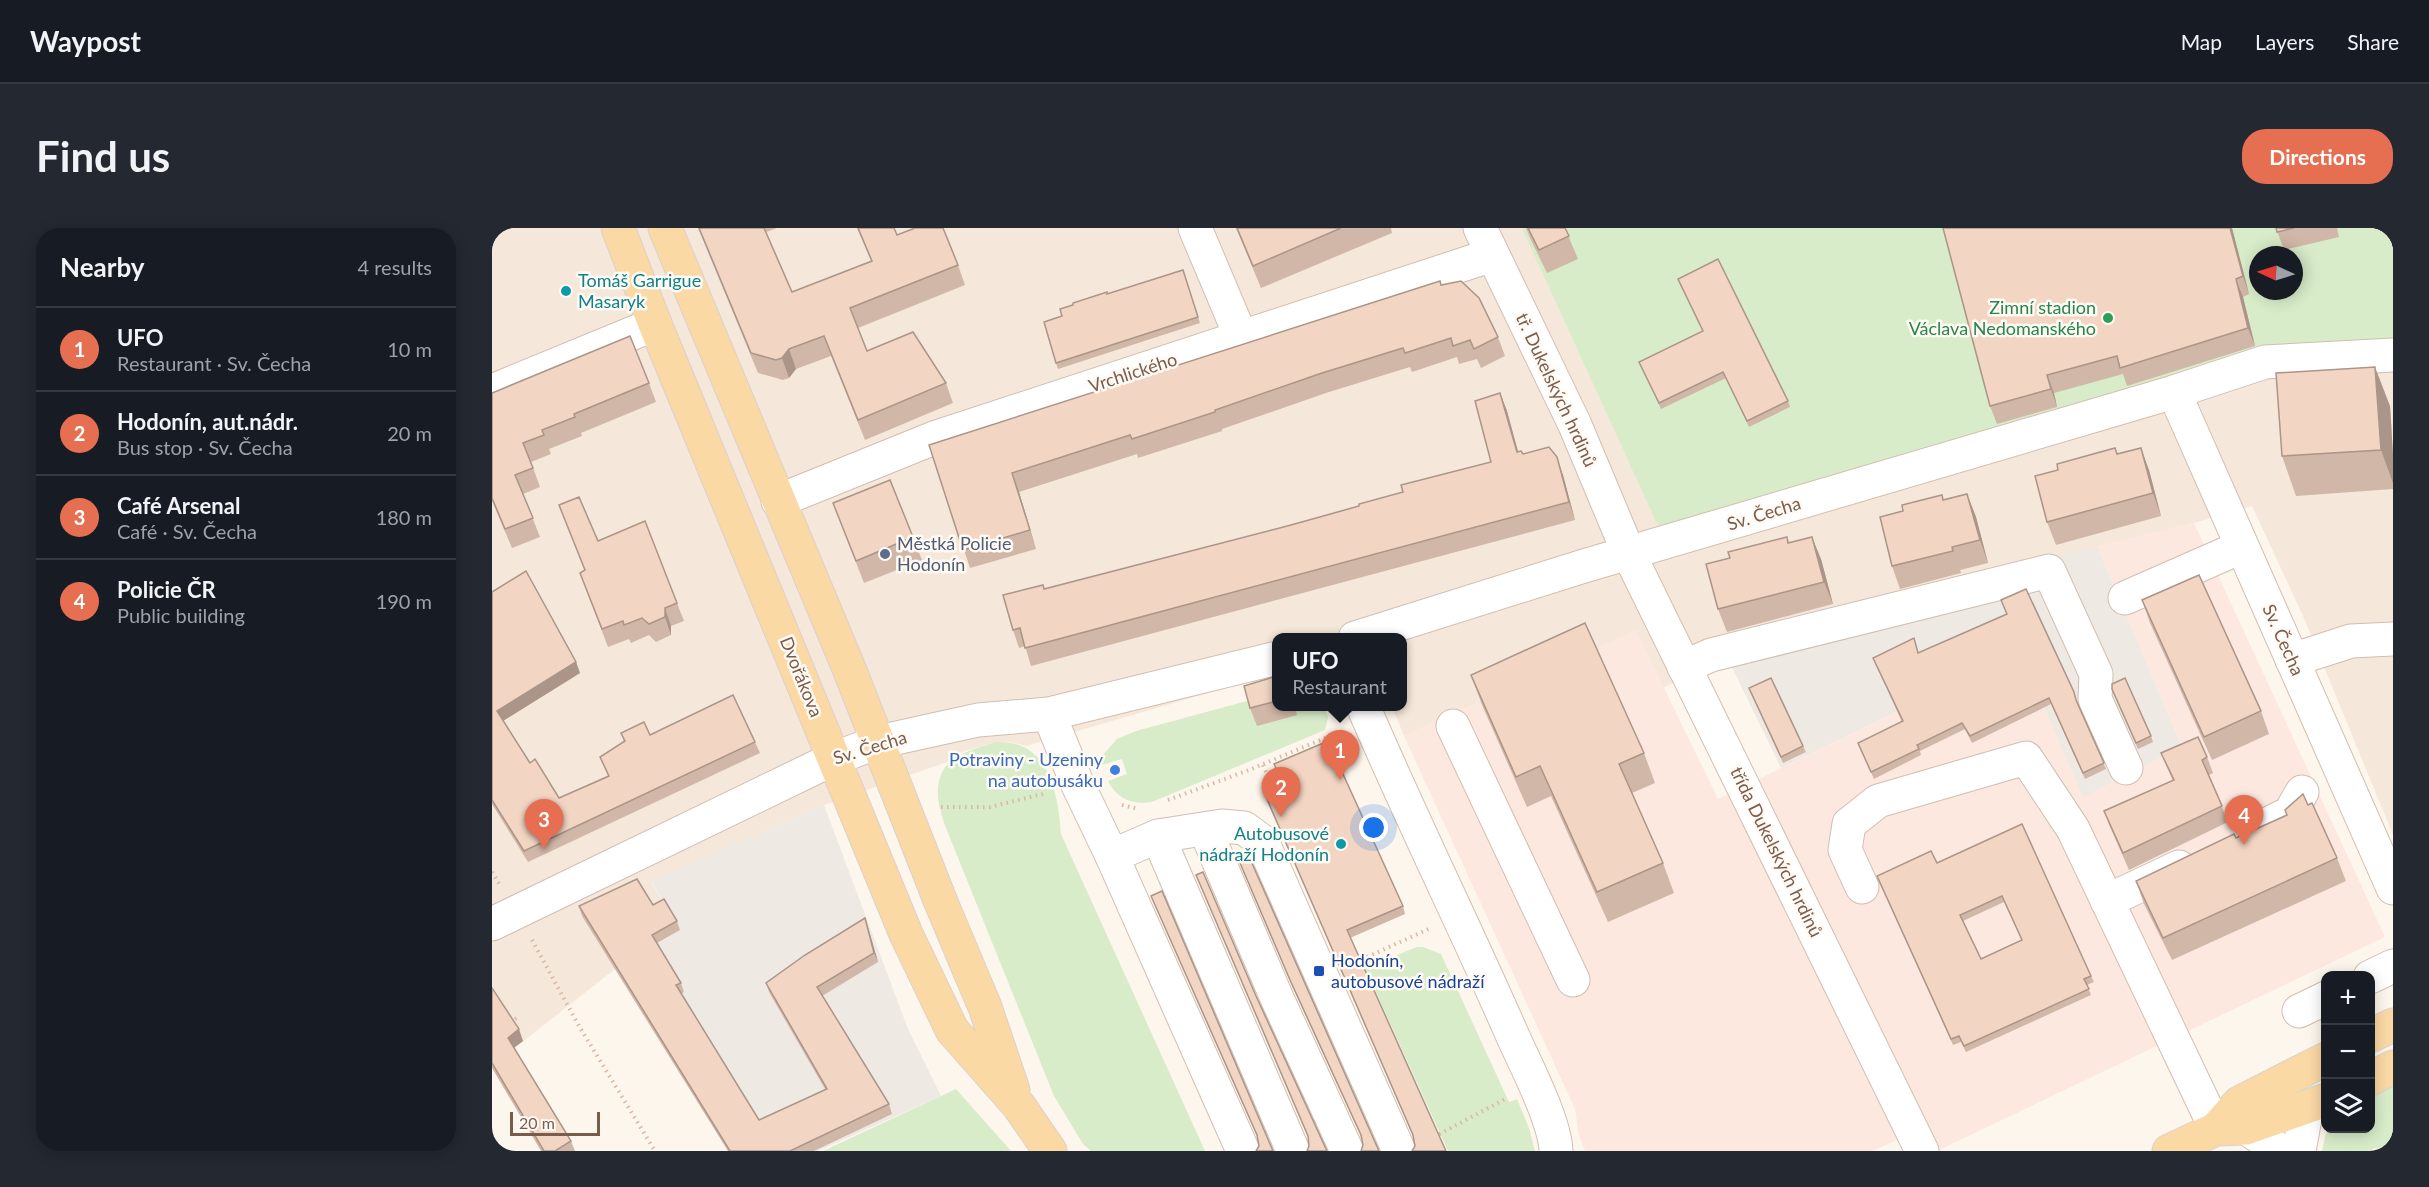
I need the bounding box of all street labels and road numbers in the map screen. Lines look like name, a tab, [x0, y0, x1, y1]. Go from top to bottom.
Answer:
street label: tř. Dukelských hrdinů	[1512, 309, 1602, 470]
street label: Vrchlického	[1086, 347, 1180, 397]
street label: Sv. Čecha	[1724, 491, 1803, 535]
street label: Sv. Čecha	[2258, 600, 2309, 679]
street label: Dvořákova	[776, 633, 828, 720]
street label: Sv. Čecha	[830, 725, 909, 769]
street label: třída Dukelských hrdinů	[1726, 763, 1828, 940]

